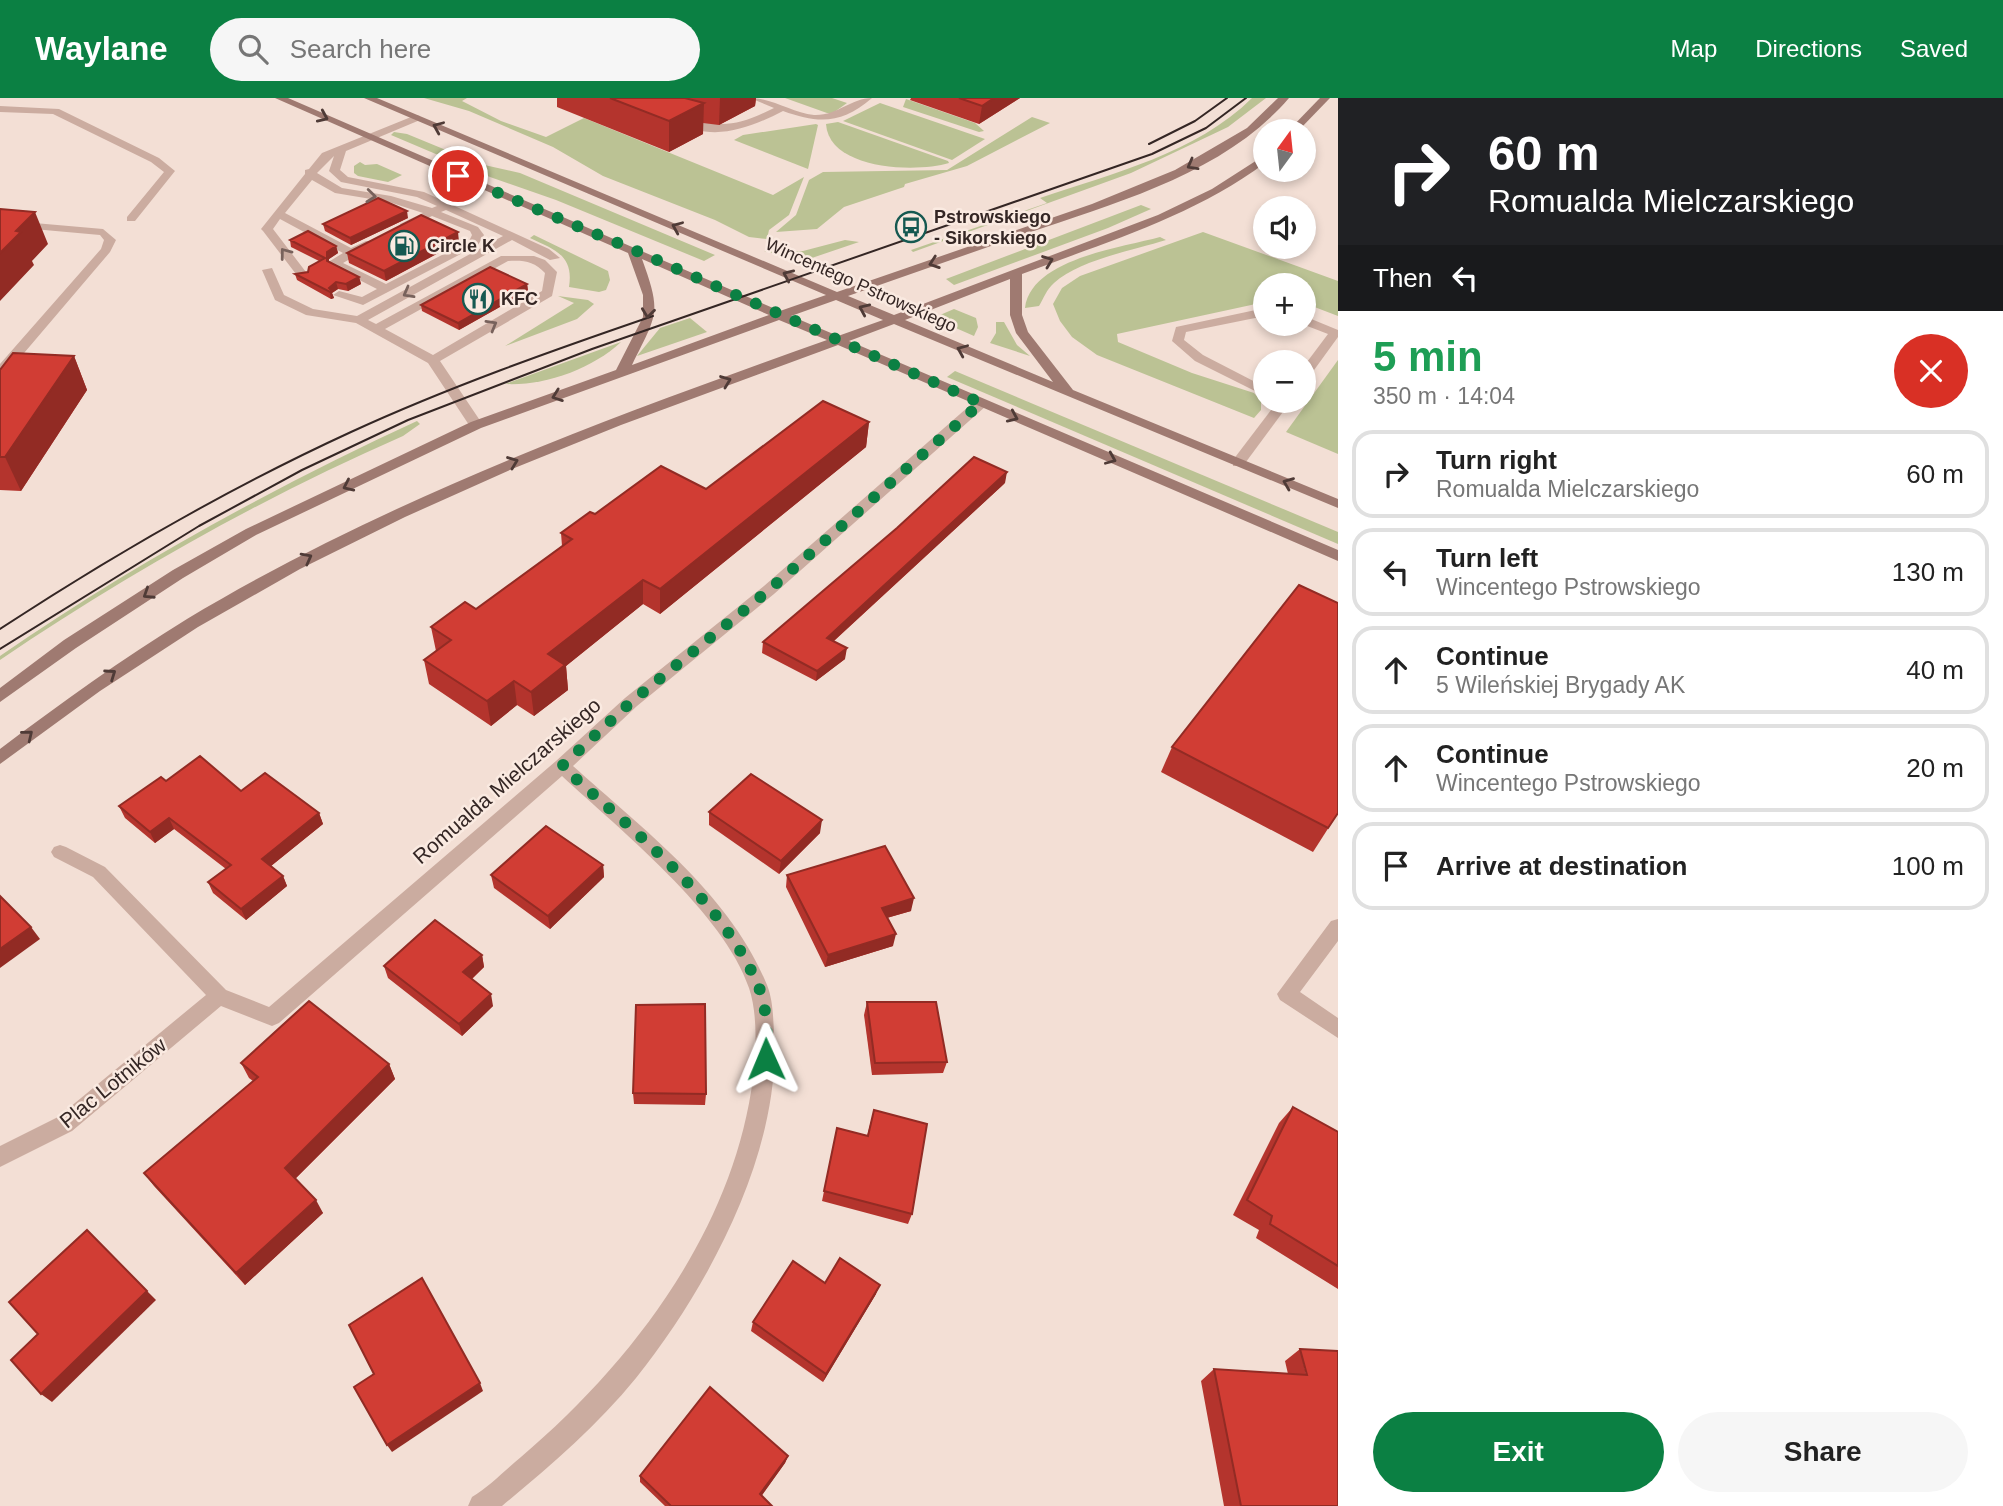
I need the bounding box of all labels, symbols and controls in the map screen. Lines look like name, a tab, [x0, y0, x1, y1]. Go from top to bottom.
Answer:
search box	[210, 18, 700, 81]
text: Waylane	[35, 30, 168, 67]
icon: search	[234, 30, 272, 68]
text: Search here	[290, 34, 431, 64]
text: Map	[1671, 35, 1717, 62]
text: Directions	[1755, 35, 1862, 62]
text: Saved	[1900, 35, 1968, 62]
one-way arrow	[316, 109, 328, 123]
north arrow	[1253, 119, 1316, 182]
map controls	[1253, 119, 1316, 413]
one-way arrow	[433, 121, 446, 135]
icon: right	[1373, 126, 1464, 217]
text: 60 m	[1488, 126, 1600, 180]
pin	[428, 146, 488, 206]
icon: arrive	[439, 157, 477, 195]
one-way arrow	[1187, 157, 1200, 170]
text: Romualda Mielczarskiego	[1488, 183, 1854, 219]
one-way arrow	[365, 188, 376, 203]
button: sound	[1253, 196, 1316, 259]
place label: Pstrowskiego - Sikorskiego	[934, 207, 1051, 248]
bus stop icon: Pstrowskiego - Sikorskiego	[894, 210, 928, 244]
one-way arrow	[672, 221, 685, 235]
fuel station icon: Circle K	[387, 229, 421, 263]
street label: Wincentego Pstrowskiego	[762, 234, 960, 336]
place label: Circle K	[427, 236, 495, 256]
one-way arrow	[280, 248, 293, 260]
one-way arrow	[929, 255, 941, 270]
one-way arrow	[1042, 255, 1054, 269]
icon: left	[1446, 259, 1484, 297]
text: Then	[1373, 263, 1432, 293]
one-way arrow	[782, 269, 795, 283]
button: +	[1253, 273, 1316, 336]
restaurant icon: KFC	[461, 282, 495, 316]
one-way arrow	[403, 285, 416, 298]
place label: KFC	[501, 289, 538, 309]
one-way arrow	[859, 303, 871, 317]
one-way arrow	[640, 307, 655, 319]
one-way arrow	[484, 321, 497, 334]
text: 5 min	[1373, 333, 1483, 380]
button: close	[1894, 334, 1968, 408]
one-way arrow	[957, 344, 969, 358]
button: −	[1253, 350, 1316, 413]
one-way arrow	[719, 375, 732, 389]
text: 350 m · 14:04	[1373, 383, 1515, 409]
one-way arrow	[551, 388, 563, 402]
one-way arrow	[1005, 409, 1018, 423]
text: Turn right	[1436, 445, 1557, 475]
one-way arrow	[1103, 451, 1116, 465]
icon: right	[1377, 455, 1415, 493]
one-way arrow	[507, 456, 519, 470]
text: 60 m	[1906, 459, 1964, 489]
text: Romualda Mielczarskiego	[1436, 476, 1699, 502]
one-way arrow	[343, 478, 355, 492]
one-way arrow	[1283, 478, 1295, 492]
text: Turn left	[1436, 543, 1538, 573]
one-way arrow	[300, 553, 312, 566]
icon: left	[1377, 553, 1415, 591]
text: 130 m	[1892, 557, 1964, 587]
text: Wincentego Pstrowskiego	[1436, 574, 1701, 600]
one-way arrow	[143, 585, 156, 598]
text: Continue	[1436, 641, 1549, 671]
icon: ahead	[1377, 651, 1415, 689]
text: 40 m	[1906, 655, 1964, 685]
one-way arrow	[104, 669, 117, 682]
text: 5 Wileńskiej Brygady AK	[1436, 672, 1685, 698]
street label: Romualda Mielczarskiego	[408, 693, 605, 868]
one-way arrow	[20, 731, 32, 744]
text: Continue	[1436, 739, 1549, 769]
icon: ahead	[1377, 749, 1415, 787]
text: 20 m	[1906, 753, 1964, 783]
text: Wincentego Pstrowskiego	[1436, 770, 1701, 796]
icon: arrive	[1377, 847, 1415, 885]
text: Arrive at destination	[1436, 851, 1687, 881]
text: 100 m	[1892, 851, 1964, 881]
position arrow	[729, 1022, 803, 1096]
street label: Plac Lotników	[55, 1032, 171, 1132]
button: Exit	[1373, 1412, 1664, 1492]
button: Share	[1678, 1412, 1968, 1492]

